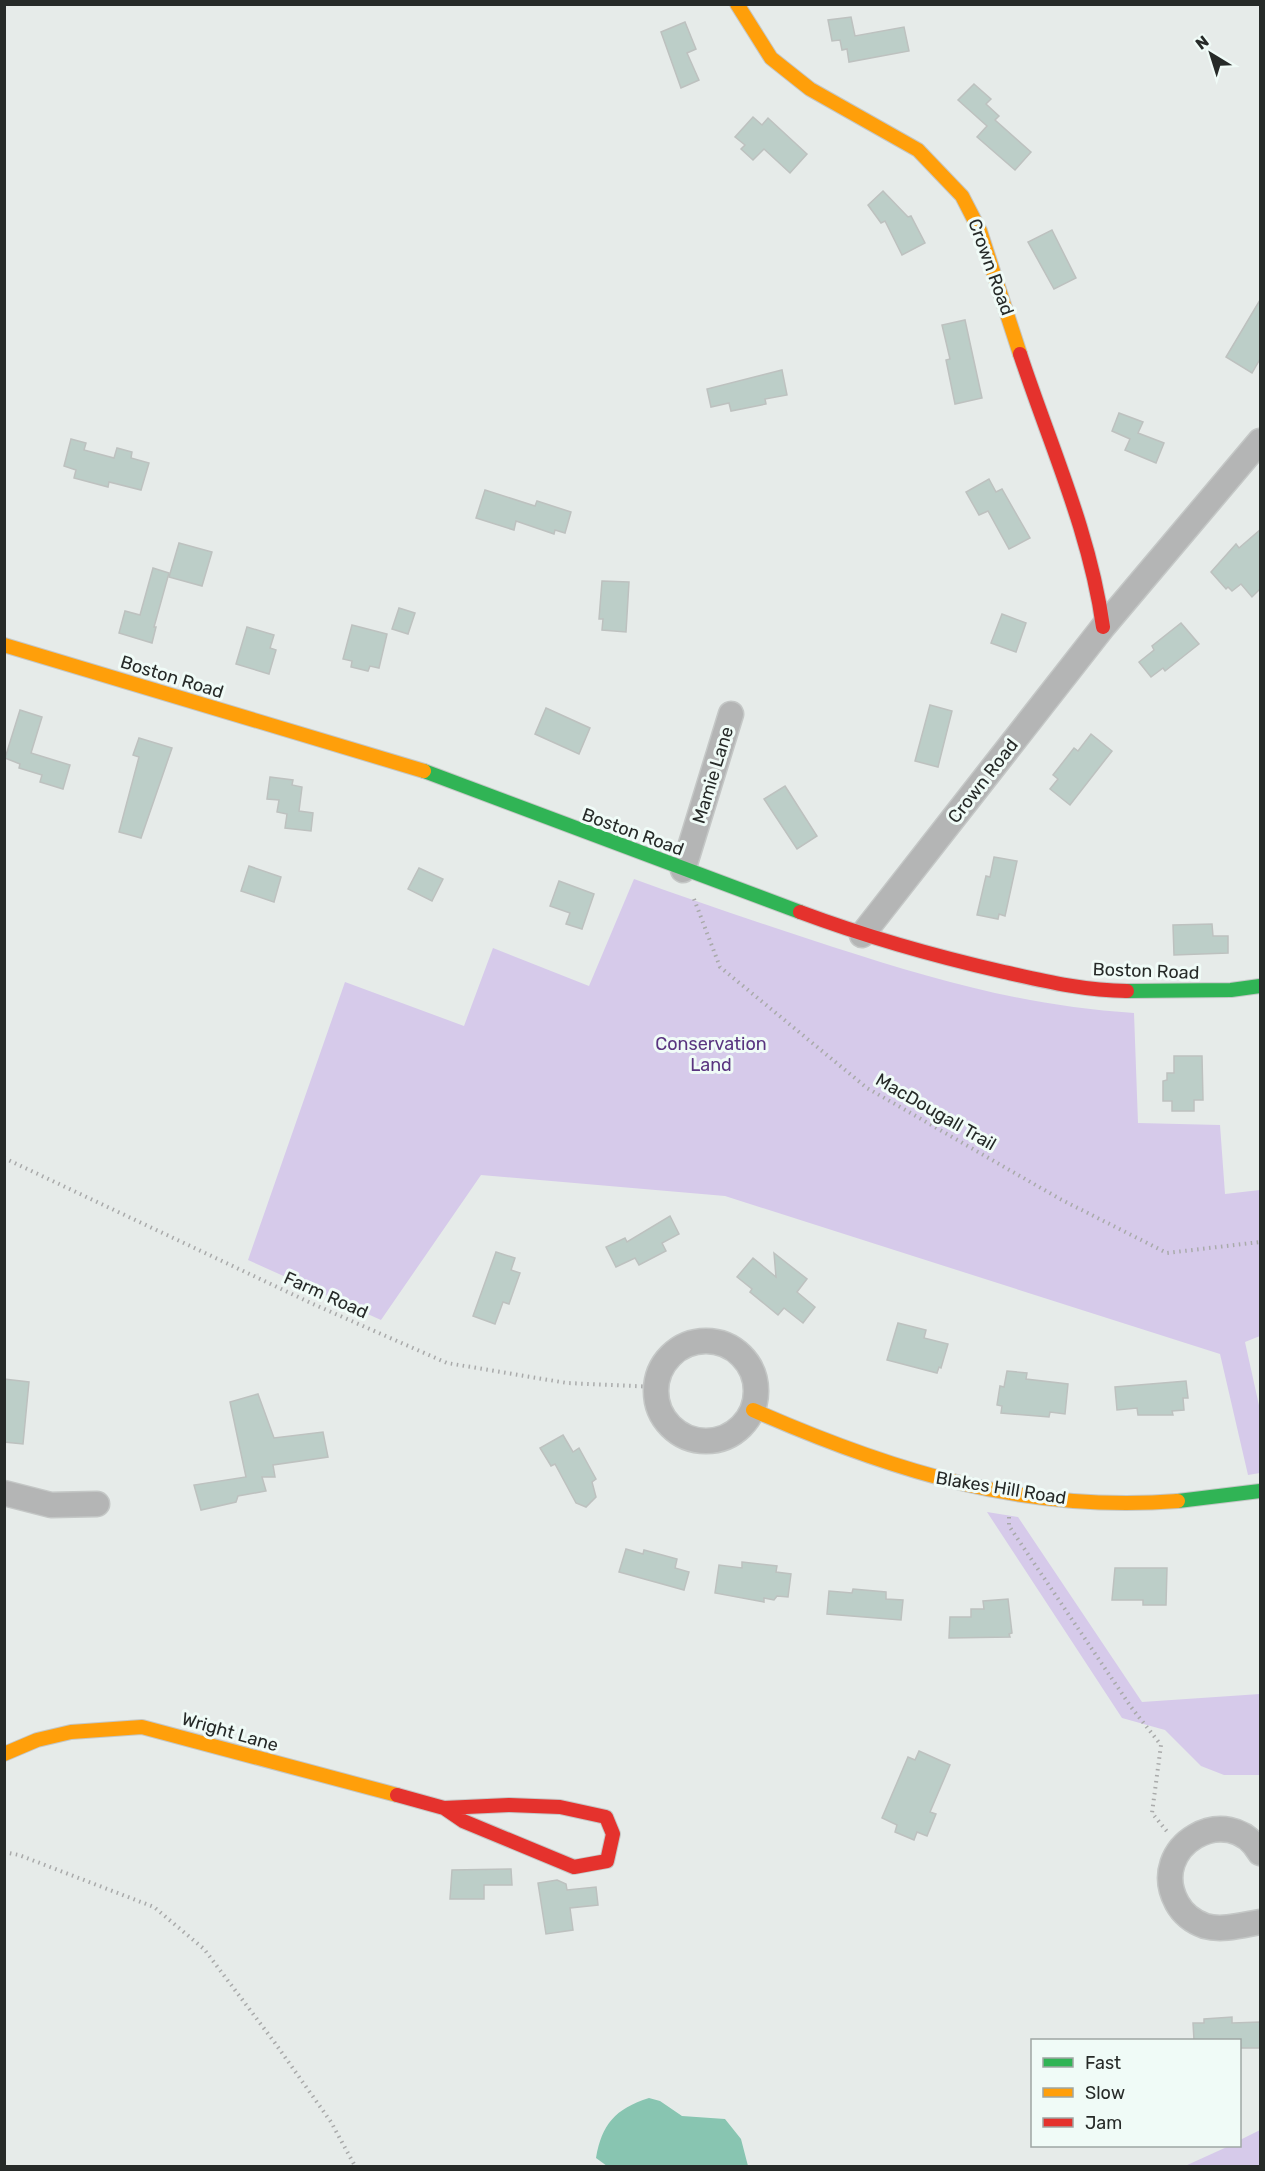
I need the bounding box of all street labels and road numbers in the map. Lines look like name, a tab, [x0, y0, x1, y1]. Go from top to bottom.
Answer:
street label: Crown Road	[963, 216, 1019, 318]
street label: Boston Road	[118, 651, 226, 703]
street label: Mamie Lane	[688, 724, 738, 826]
street label: Crown Road	[943, 734, 1023, 828]
street label: Boston Road	[579, 803, 687, 861]
street label: Boston Road	[1092, 958, 1200, 984]
street label: MacDougall Trail	[872, 1069, 1000, 1155]
street label: Farm Road	[280, 1267, 372, 1323]
street label: Blakes Hill Road	[934, 1467, 1068, 1509]
street label: Wright Lane	[179, 1708, 281, 1756]

